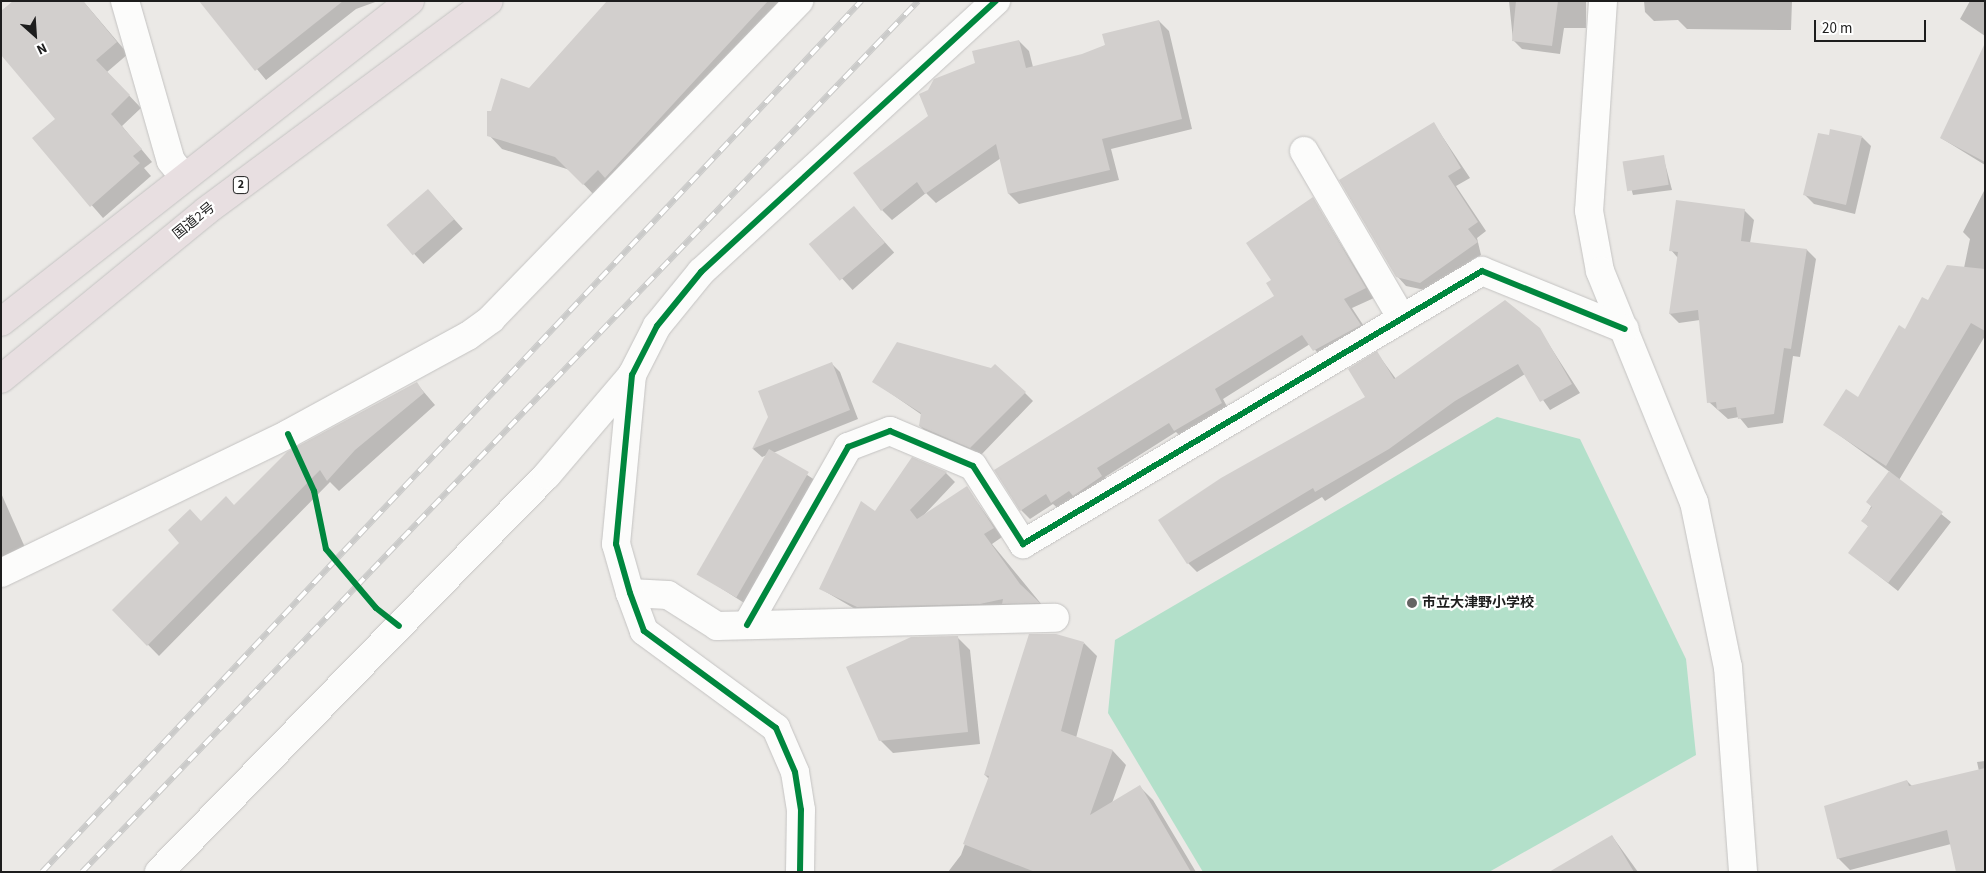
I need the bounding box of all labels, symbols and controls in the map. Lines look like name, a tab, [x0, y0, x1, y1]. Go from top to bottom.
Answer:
north arrow	[10, 10, 60, 60]
scale bar	[1816, 10, 1928, 42]
text: 20 m	[1822, 18, 1852, 39]
text: N	[33, 37, 50, 60]
road number: 2	[232, 176, 250, 194]
street label: 国道2号	[170, 199, 218, 243]
place label: 市立大津野小学校	[1422, 595, 1534, 611]
marker: 市立大津野小学校	[1406, 597, 1418, 609]

